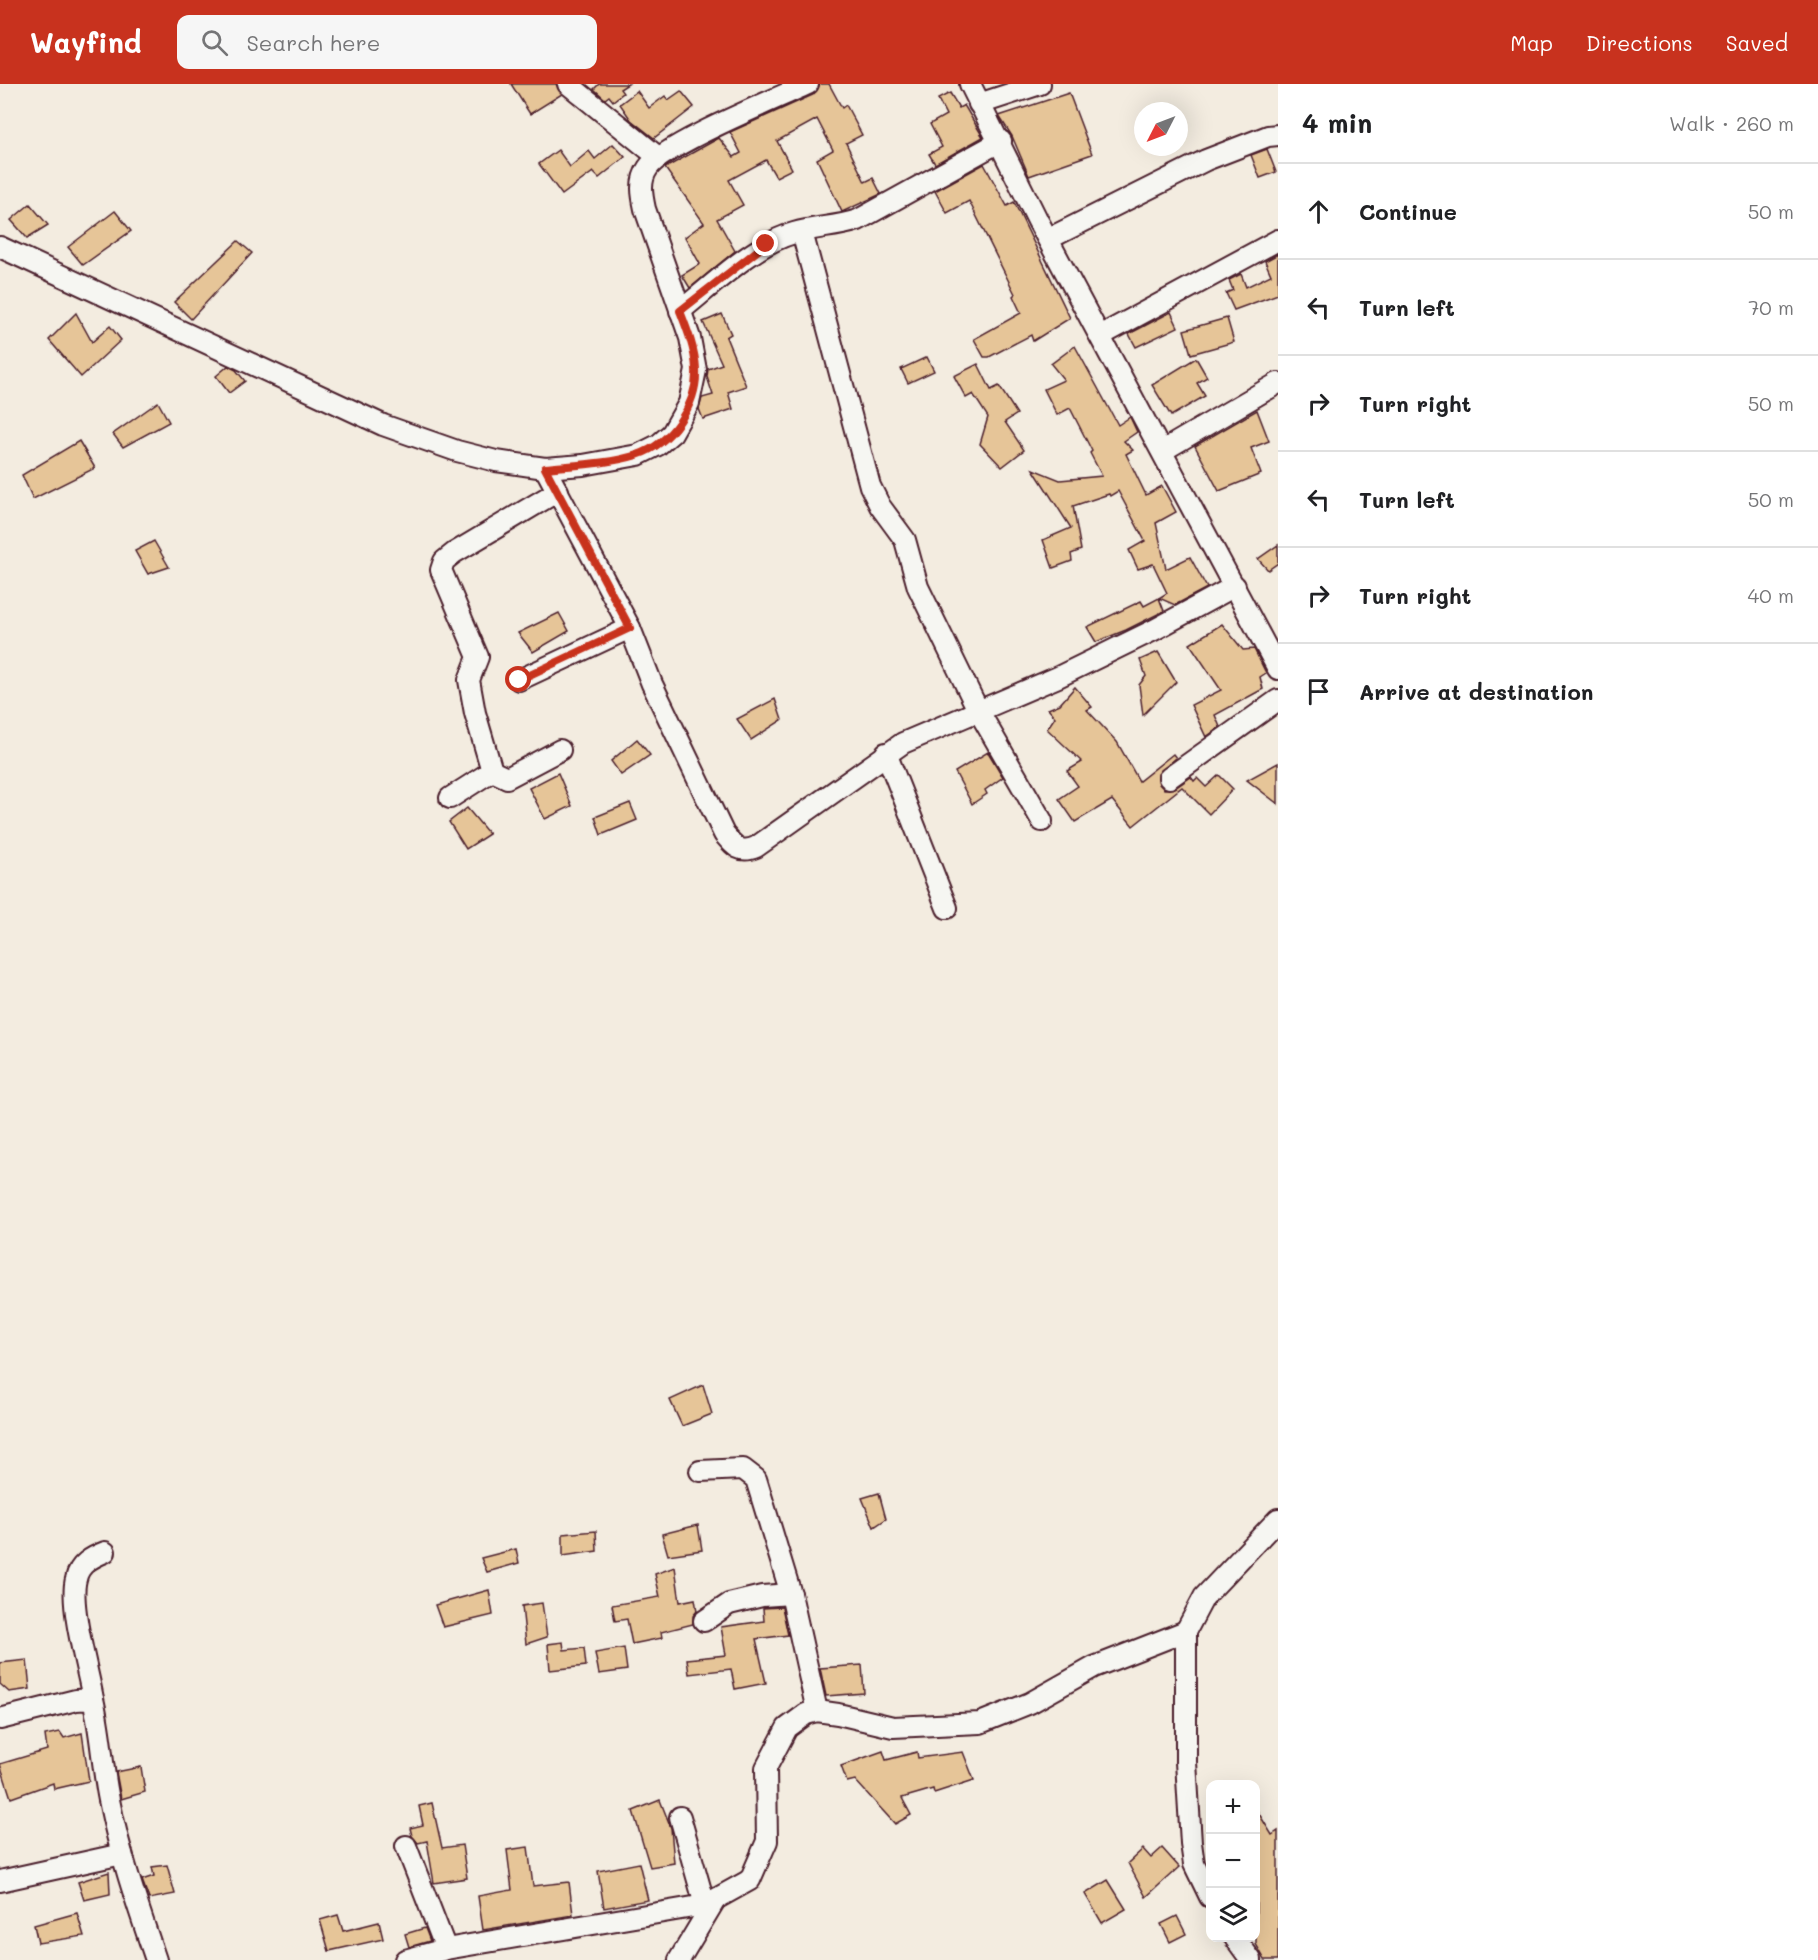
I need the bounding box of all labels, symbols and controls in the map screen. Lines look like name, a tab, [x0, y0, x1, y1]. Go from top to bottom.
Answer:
search box	[177, 15, 597, 69]
text: Wayfind	[30, 24, 141, 60]
icon: search	[198, 26, 231, 59]
text: Search here	[246, 28, 380, 57]
text: Map	[1510, 29, 1553, 56]
text: Directions	[1586, 29, 1693, 56]
text: Saved	[1726, 29, 1788, 56]
north arrow	[1134, 102, 1188, 156]
text: 4 min	[1302, 106, 1372, 140]
text: Walk · 260 m	[1669, 110, 1794, 136]
icon: ahead	[1302, 195, 1335, 228]
text: Continue	[1359, 197, 1457, 226]
text: 50 m	[1748, 198, 1794, 224]
route end	[752, 230, 778, 256]
icon: left	[1302, 291, 1335, 324]
text: Turn left	[1359, 293, 1455, 322]
text: 70 m	[1748, 294, 1794, 320]
icon: right	[1302, 387, 1335, 420]
text: Turn right	[1359, 389, 1471, 418]
text: 50 m	[1748, 390, 1794, 416]
icon: left	[1302, 483, 1335, 516]
text: Turn left	[1359, 485, 1455, 514]
text: 50 m	[1748, 486, 1794, 512]
icon: right	[1302, 579, 1335, 612]
text: Turn right	[1359, 581, 1471, 610]
text: 40 m	[1748, 582, 1794, 608]
route start	[505, 666, 531, 692]
icon: arrive	[1302, 675, 1335, 708]
text: Arrive at destination	[1359, 677, 1594, 706]
map controls	[1206, 1780, 1260, 1942]
button: +	[1206, 1780, 1260, 1834]
button: −	[1206, 1834, 1260, 1888]
button: layers	[1206, 1888, 1260, 1942]

